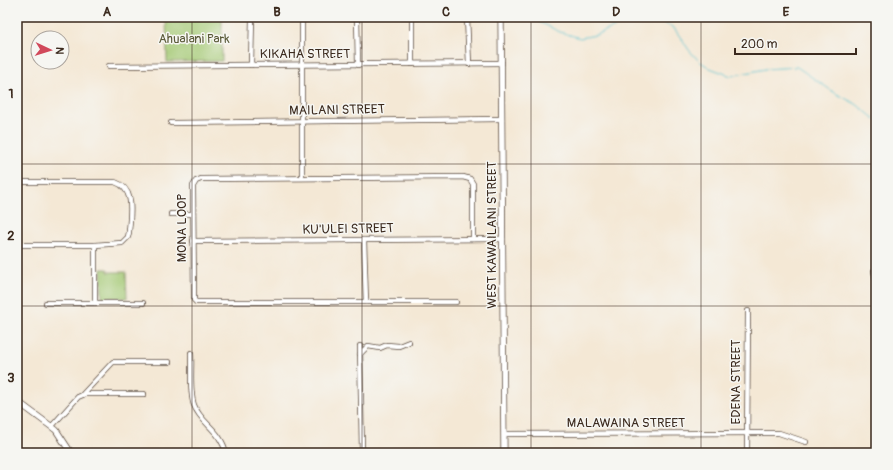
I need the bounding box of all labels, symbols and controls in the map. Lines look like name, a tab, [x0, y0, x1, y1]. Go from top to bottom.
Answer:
text: A	[103, 4, 112, 20]
text: B	[273, 4, 281, 20]
text: C	[442, 4, 450, 20]
text: D	[612, 4, 620, 20]
text: E	[783, 4, 790, 20]
north arrow	[30, 30, 70, 70]
scale bar	[735, 30, 856, 56]
park label: Ahualani Park	[158, 31, 230, 47]
text: 200 m	[741, 37, 778, 52]
text: N	[53, 46, 66, 55]
street label: KIKAHA STREET	[260, 46, 350, 62]
text: 1	[8, 86, 14, 102]
street label: MAILANI STREET	[289, 101, 385, 119]
street label: WEST KAWAILANI STREET	[484, 161, 500, 309]
street label: MONA LOOP	[174, 194, 190, 262]
street label: KU'ULEI STREET	[302, 220, 394, 238]
text: 2	[7, 228, 15, 244]
street label: EDENA STREET	[728, 339, 744, 425]
text: 3	[7, 370, 15, 386]
street label: MALAWAINA STREET	[567, 415, 685, 431]

